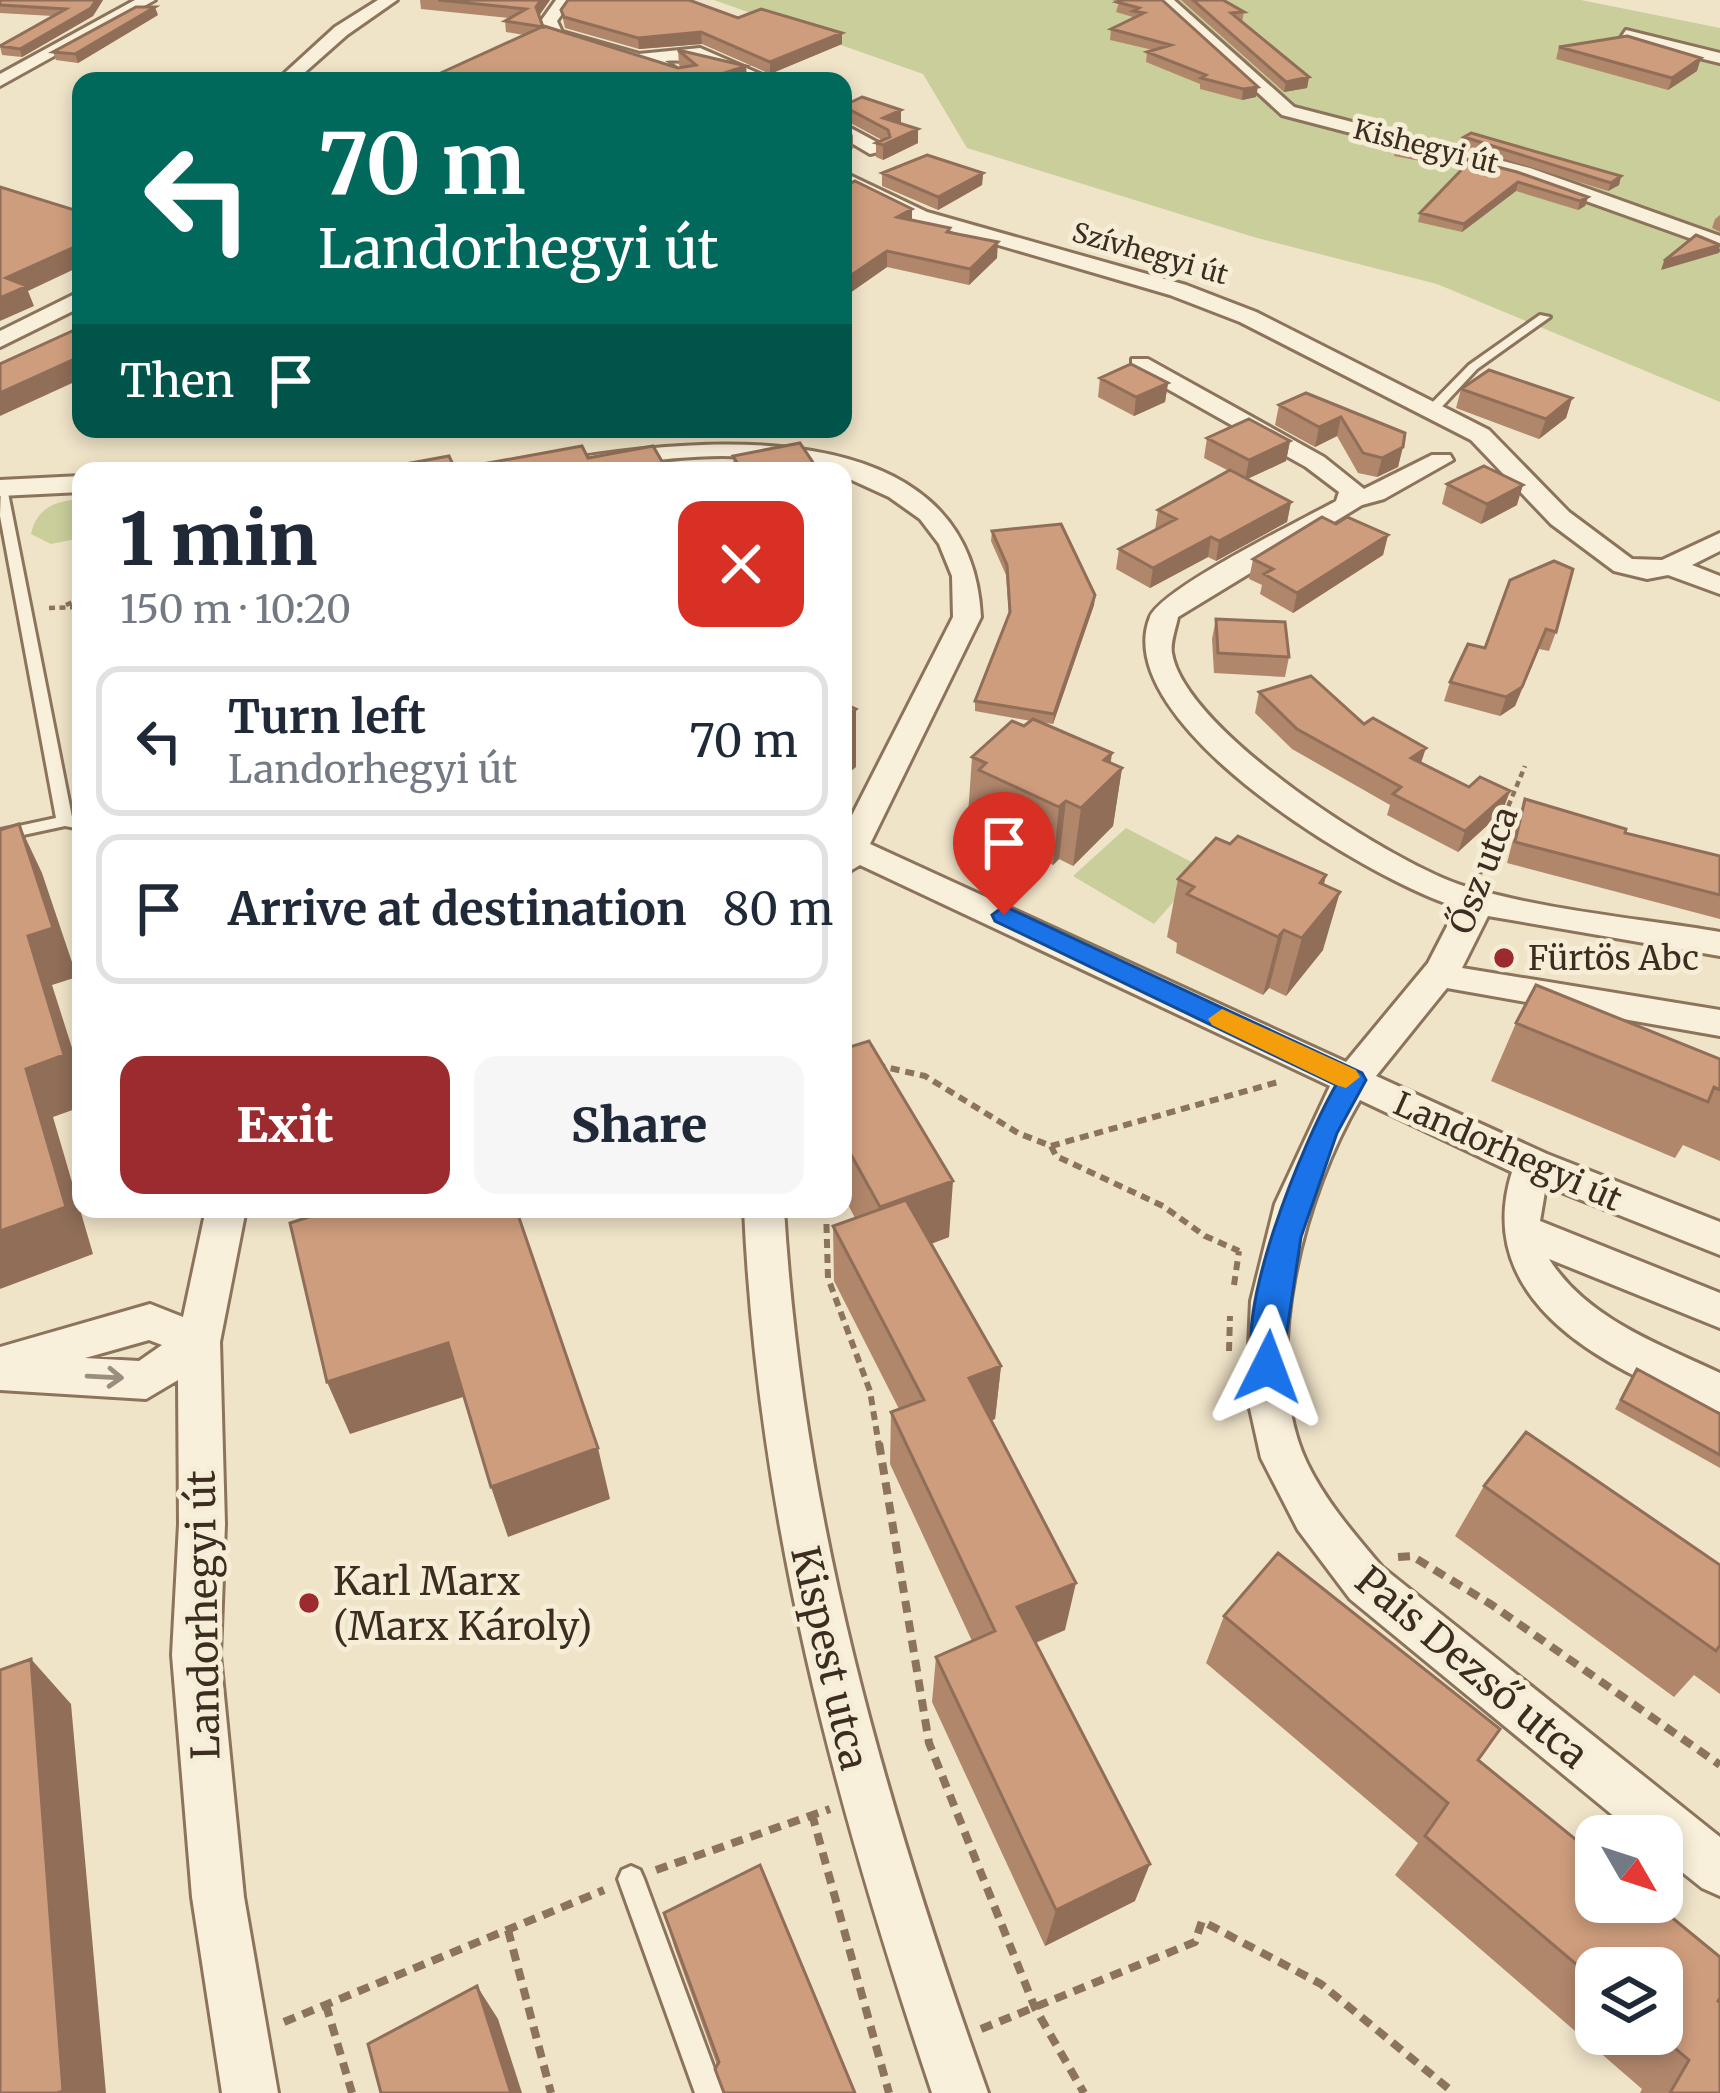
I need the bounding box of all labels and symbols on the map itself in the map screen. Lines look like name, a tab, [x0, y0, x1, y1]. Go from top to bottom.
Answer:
street label: Kishegyi út	[1350, 112, 1503, 181]
street label: Szívhegyi út	[1068, 215, 1232, 293]
pin	[953, 792, 1055, 915]
street label: Ősz utca	[1439, 800, 1526, 939]
place label: Fürtös Abc	[1528, 938, 1699, 979]
marker: Fürtös Abc	[1491, 945, 1517, 971]
street label: Landorhegyi út	[1388, 1083, 1628, 1220]
position arrow	[1205, 1304, 1331, 1430]
one-way arrow	[85, 1366, 124, 1389]
street label: Landorhegyi út	[176, 1470, 231, 1760]
street label: Kispest utca	[780, 1542, 879, 1775]
street label: Pais Dezső utca	[1345, 1556, 1598, 1779]
place label: Karl Marx (Marx Károly)	[333, 1557, 592, 1651]
marker: Karl Marx (Marx Károly)	[296, 1590, 322, 1616]
north arrow	[1575, 1815, 1683, 1923]

